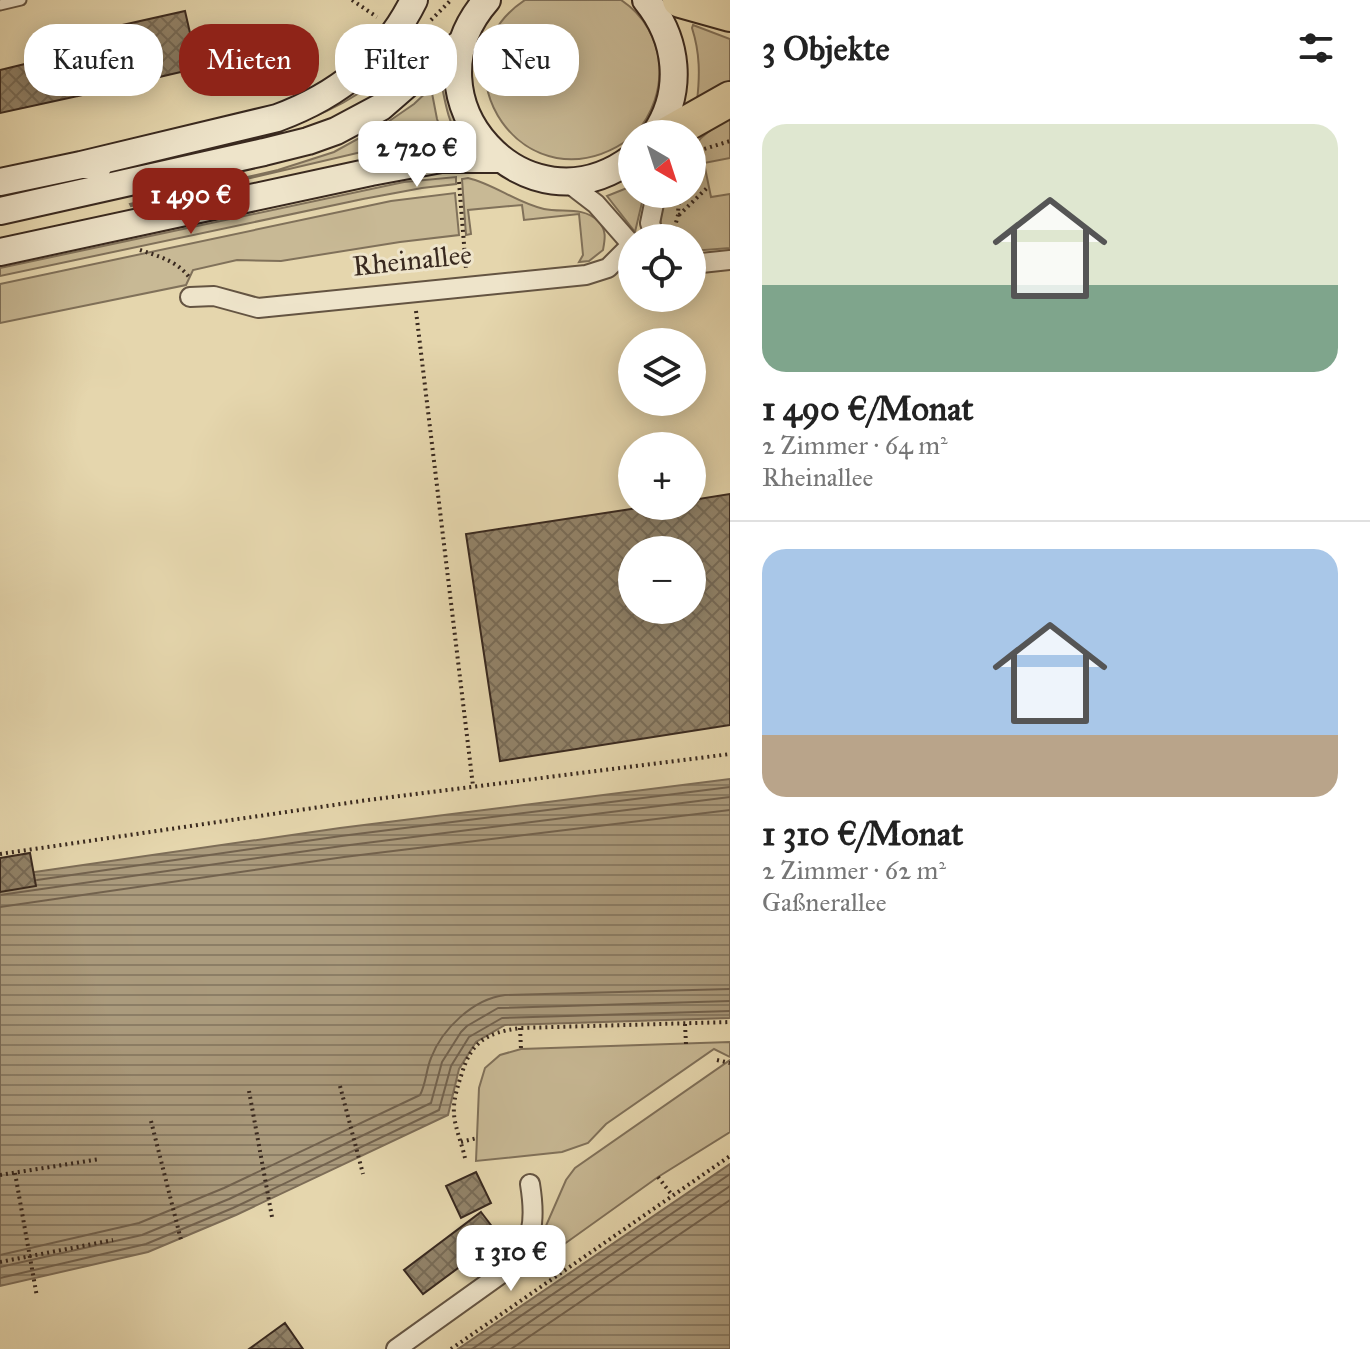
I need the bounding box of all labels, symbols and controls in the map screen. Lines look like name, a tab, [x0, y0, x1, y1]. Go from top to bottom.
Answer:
chip: Kaufen	[24, 24, 163, 96]
chip: Mieten	[179, 24, 319, 96]
chip: Filter	[335, 24, 457, 96]
chip: Neu	[473, 24, 579, 96]
icon: filters	[1294, 26, 1338, 70]
text: 3 Objekte	[762, 28, 890, 69]
north arrow	[618, 120, 706, 208]
map controls	[618, 120, 706, 624]
pin: 2 720 €	[343, 121, 491, 189]
text: 2 720 €	[376, 131, 458, 163]
pin: 1 490 €	[117, 168, 265, 236]
icon: home	[978, 176, 1122, 320]
text: 1 490 €	[151, 178, 231, 210]
button: locate	[618, 224, 706, 312]
street label: Rheinallee	[351, 236, 473, 284]
button: layers	[618, 328, 706, 416]
text: 1 490 €/Monat	[762, 388, 974, 429]
text: 2 Zimmer · 64 m²	[762, 429, 948, 461]
button: +	[618, 432, 706, 520]
text: Rheinallee	[762, 461, 873, 493]
button: −	[618, 536, 706, 624]
icon: home	[978, 601, 1122, 745]
text: 1 310 €/Monat	[762, 813, 963, 854]
text: 2 Zimmer · 62 m²	[762, 854, 946, 886]
text: Gaßnerallee	[762, 886, 887, 918]
pin: 1 310 €	[437, 1225, 585, 1293]
text: 1 310 €	[475, 1235, 547, 1267]

